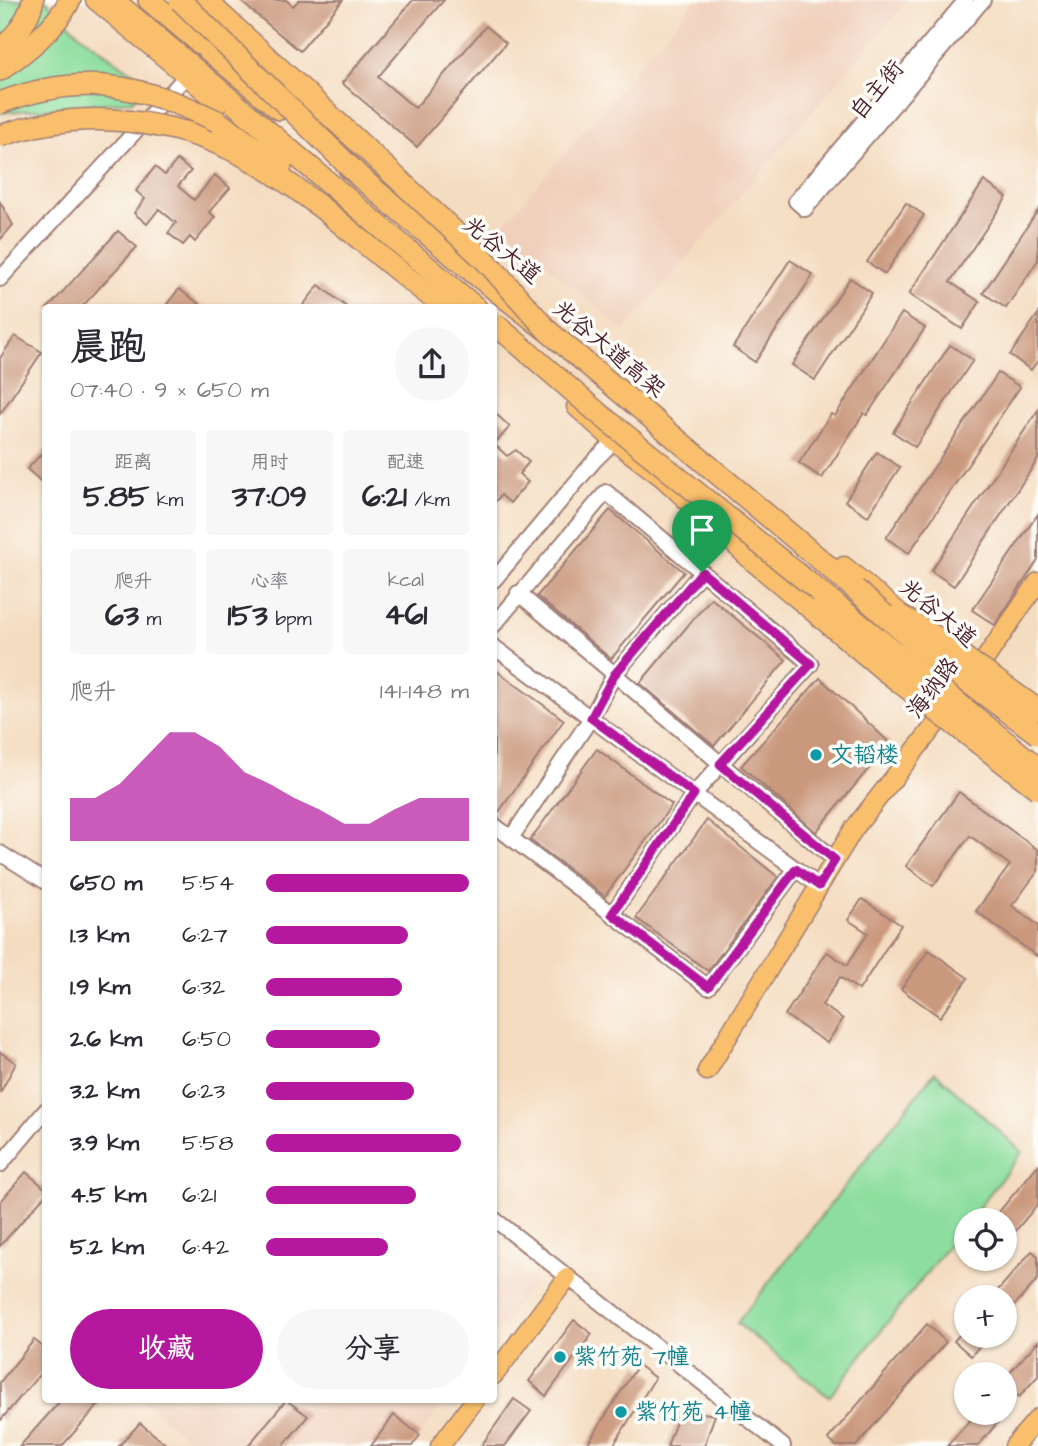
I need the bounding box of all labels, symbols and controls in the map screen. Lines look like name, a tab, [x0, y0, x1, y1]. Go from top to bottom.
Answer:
street label: 自主街	[843, 53, 911, 127]
street label: 光谷大道	[456, 209, 548, 291]
street label: 光谷大道高架	[546, 292, 672, 406]
text: 晨跑	[70, 322, 146, 374]
button: share	[395, 327, 469, 401]
text: 07:40 · 9 × 650 m	[70, 374, 269, 406]
text: 距离	[114, 449, 152, 476]
text: 用时	[250, 449, 289, 476]
text: 配速	[387, 449, 425, 476]
text: 5.85	[83, 476, 149, 518]
text: 37:09	[232, 476, 307, 518]
text: 6:21	[362, 476, 407, 518]
text: km	[149, 487, 183, 514]
text: /km	[407, 487, 450, 514]
pin	[672, 500, 732, 572]
icon: arrive	[683, 511, 721, 549]
text: kcal	[388, 567, 424, 594]
text: 爬升	[114, 568, 152, 595]
text: 心率	[250, 568, 289, 595]
street label: 光谷大道	[892, 571, 984, 655]
text: 461	[384, 594, 427, 636]
text: 63	[105, 595, 139, 637]
text: 153	[228, 595, 268, 637]
text: m	[139, 606, 161, 633]
text: bpm	[268, 606, 311, 633]
street label: 海纳路	[899, 651, 967, 725]
text: 141–148 m	[380, 675, 469, 707]
text: 爬升	[70, 676, 116, 708]
place label: 文韬楼	[830, 739, 899, 771]
marker: 文韬楼	[808, 747, 824, 763]
text: 650 m	[70, 867, 142, 899]
text: 5:54	[182, 867, 234, 899]
text: 1.3 km	[70, 919, 129, 951]
text: 6:27	[182, 919, 228, 951]
text: 1.9 km	[70, 971, 131, 1003]
text: 6:32	[182, 971, 225, 1003]
text: 2.6 km	[70, 1023, 142, 1055]
text: 6:50	[182, 1023, 231, 1055]
text: 3.2 km	[70, 1075, 139, 1107]
text: 6:23	[182, 1075, 225, 1107]
text: 3.9 km	[70, 1127, 139, 1159]
text: 5:58	[182, 1127, 233, 1159]
text: 4.5 km	[70, 1179, 146, 1211]
text: 6:21	[182, 1179, 216, 1211]
map controls	[954, 1208, 1017, 1425]
button: locate	[954, 1208, 1017, 1271]
text: 5.2 km	[70, 1231, 144, 1263]
text: 6:42	[182, 1231, 229, 1263]
button: +	[954, 1285, 1017, 1348]
button: 收藏	[70, 1309, 263, 1389]
button: 分享	[277, 1309, 469, 1389]
place label: 紫竹苑 7幢	[574, 1341, 689, 1373]
marker: 紫竹苑 7幢	[552, 1349, 568, 1365]
button: −	[954, 1362, 1017, 1425]
place label: 紫竹苑 4幢	[635, 1396, 752, 1428]
marker: 紫竹苑 4幢	[613, 1404, 629, 1420]

